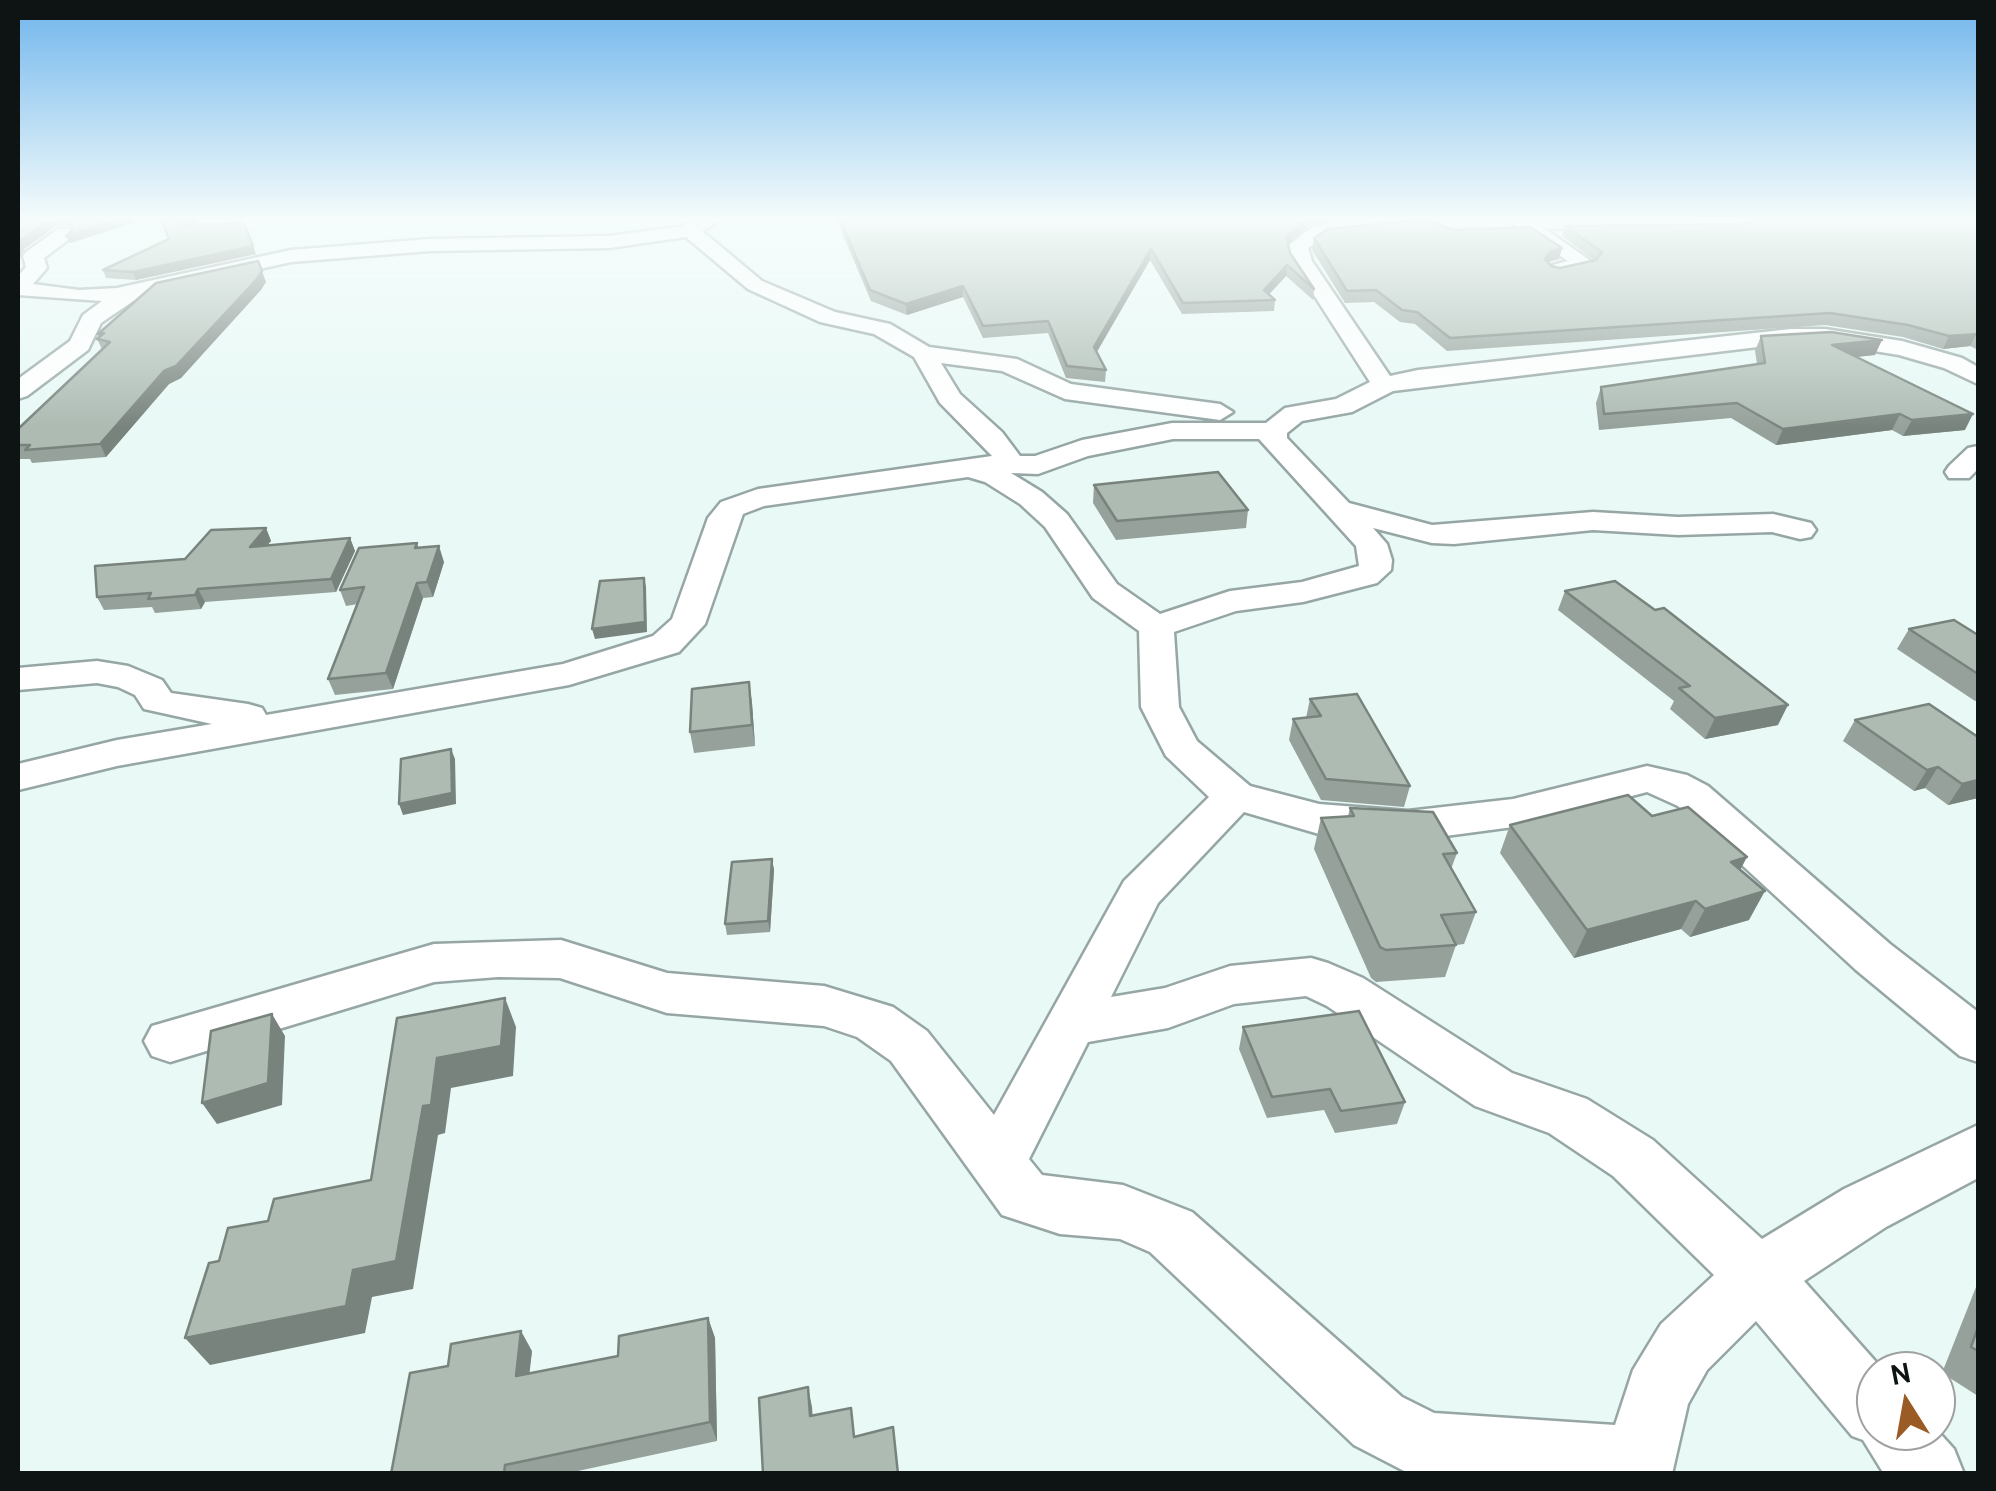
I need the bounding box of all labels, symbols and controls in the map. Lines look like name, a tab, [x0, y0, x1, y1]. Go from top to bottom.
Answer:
north arrow	[1856, 1351, 1956, 1451]
text: N	[1888, 1355, 1914, 1392]

